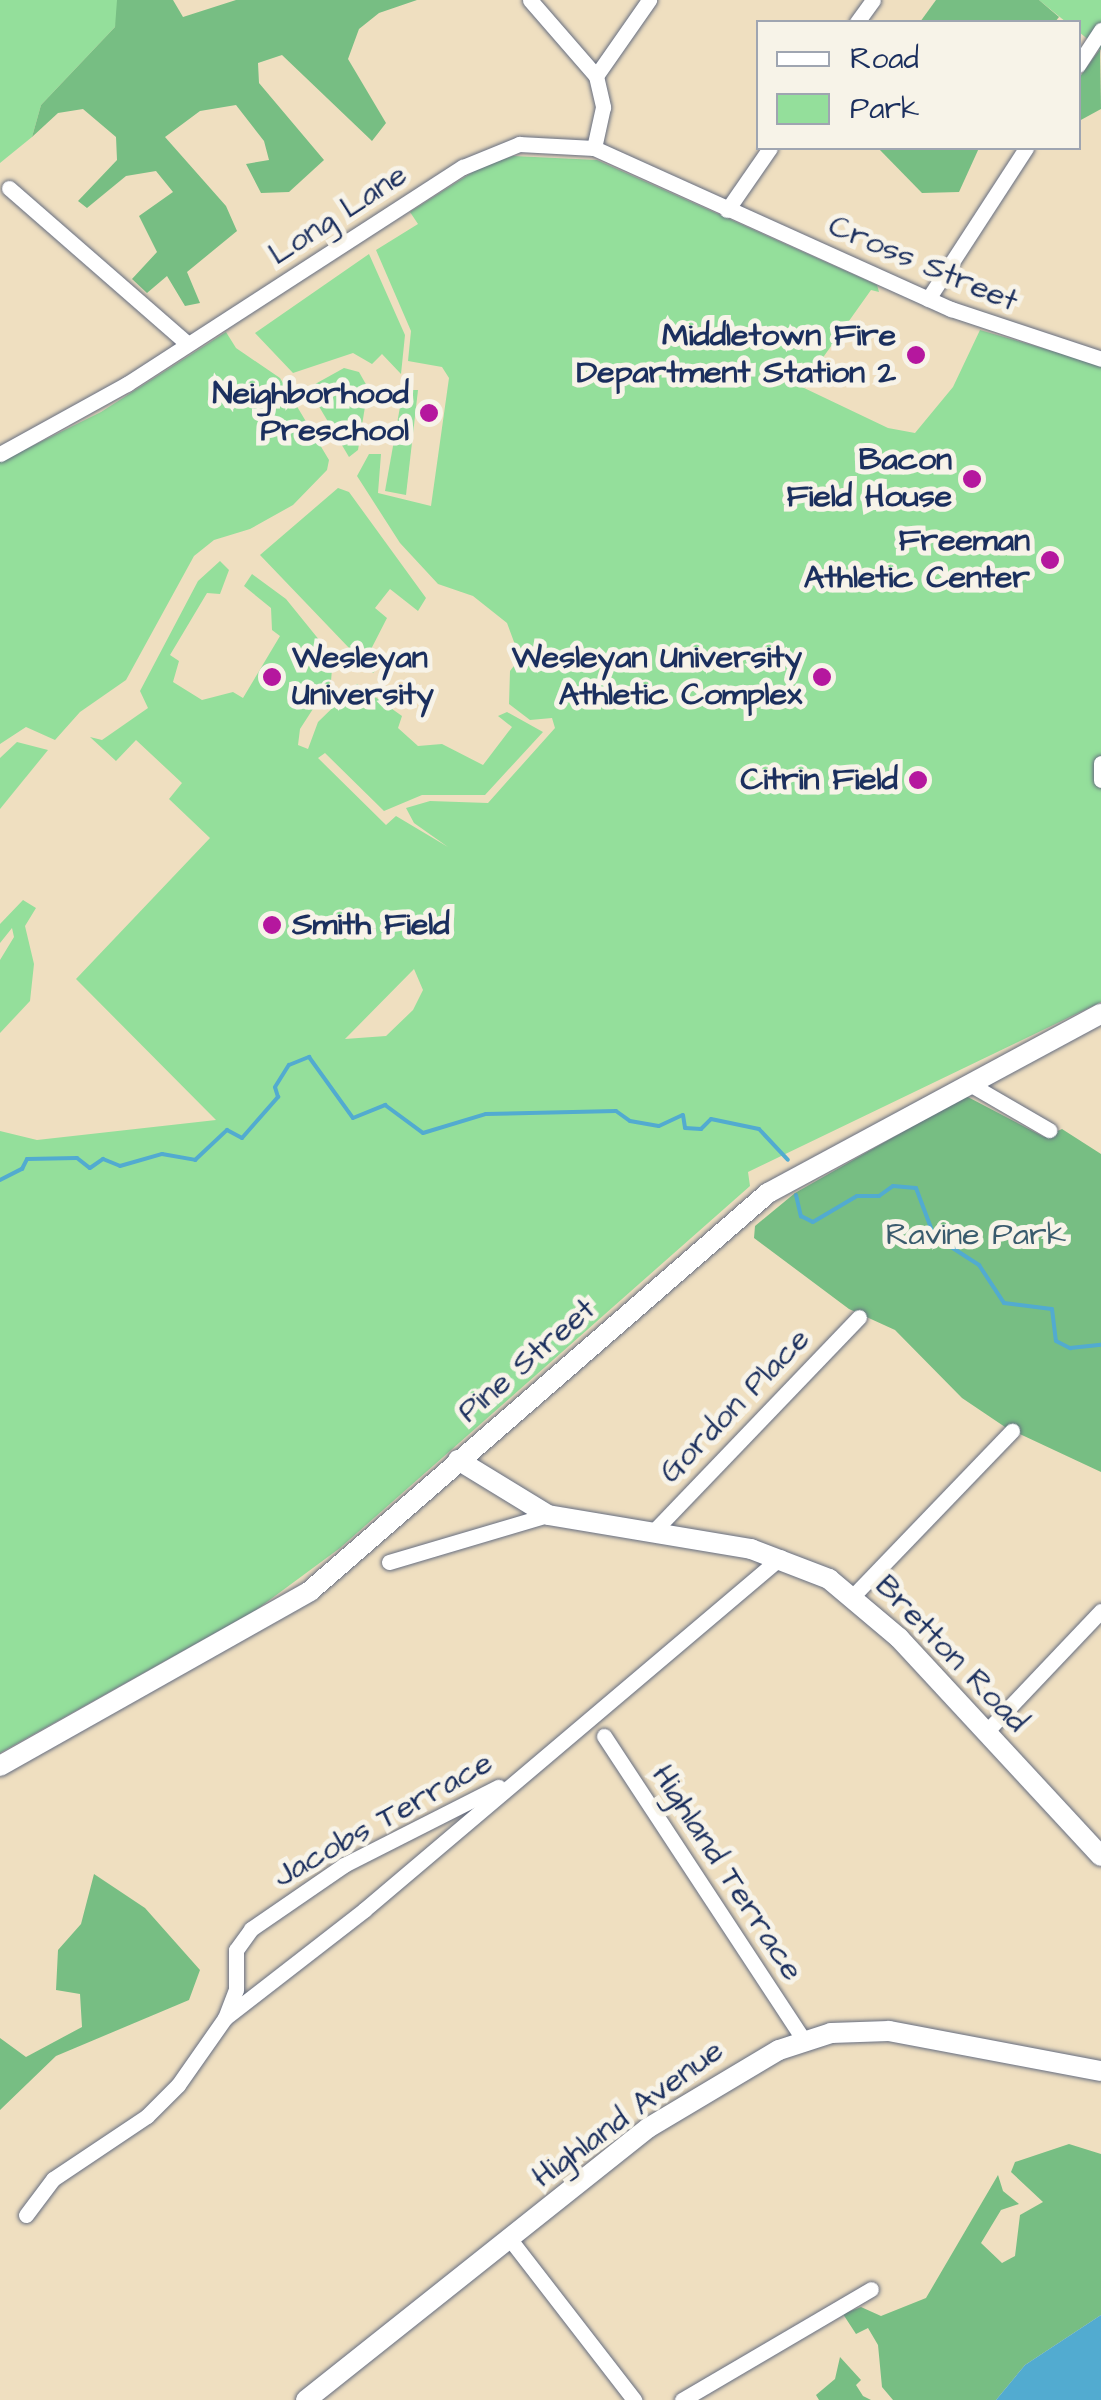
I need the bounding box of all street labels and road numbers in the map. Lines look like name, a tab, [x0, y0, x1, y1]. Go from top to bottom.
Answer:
street label: Long Lane	[262, 156, 414, 274]
street label: Cross Street	[823, 207, 1023, 321]
street label: Pine Street	[450, 1291, 604, 1431]
street label: Gordon Place	[652, 1321, 818, 1491]
street label: Bretton Road	[866, 1567, 1036, 1741]
street label: Jacobs Terrace	[267, 1744, 499, 1896]
street label: Highland Terrace	[643, 1758, 811, 1988]
street label: Highland Avenue	[525, 2032, 731, 2196]

